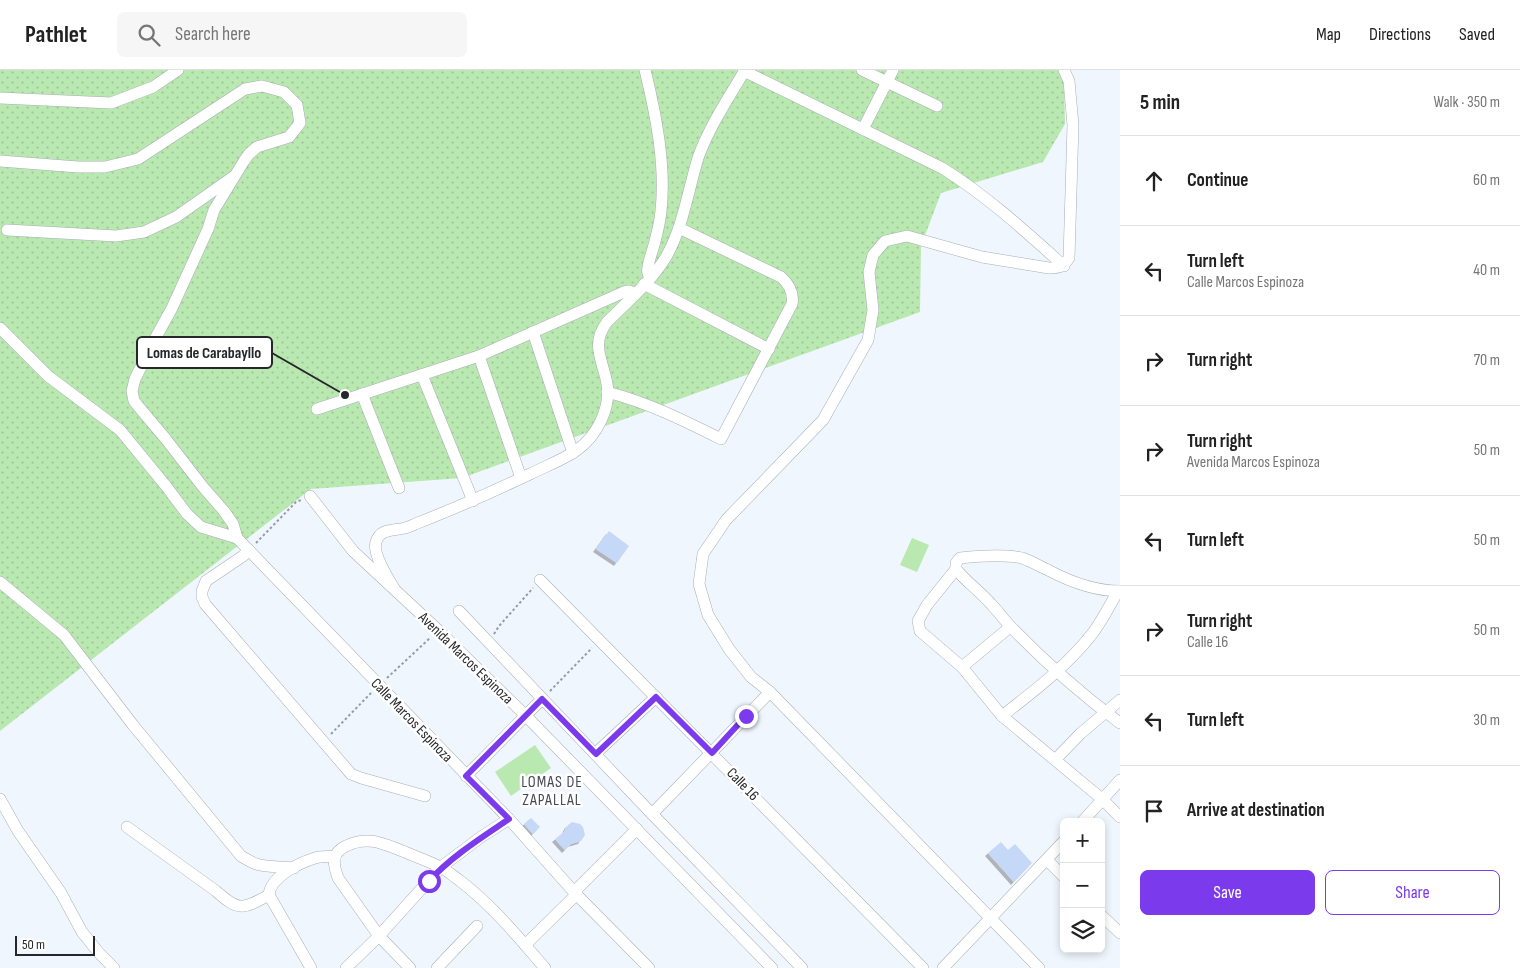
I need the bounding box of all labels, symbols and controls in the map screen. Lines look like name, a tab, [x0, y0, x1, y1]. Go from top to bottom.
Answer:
search box	[117, 12, 467, 57]
text: Pathlet	[25, 20, 87, 49]
icon: search	[135, 21, 163, 49]
text: Search here	[175, 23, 251, 46]
text: Map	[1316, 24, 1341, 45]
text: Directions	[1369, 24, 1431, 45]
text: Saved	[1459, 24, 1495, 45]
text: 5 min	[1140, 90, 1180, 115]
text: Walk · 350 m	[1433, 93, 1500, 112]
icon: ahead	[1140, 167, 1168, 195]
text: Continue	[1187, 169, 1248, 192]
text: 60 m	[1473, 171, 1500, 190]
text: Turn left	[1187, 250, 1244, 273]
icon: left	[1140, 257, 1168, 285]
text: 40 m	[1473, 261, 1500, 280]
text: Calle Marcos Espinoza	[1187, 273, 1304, 292]
callout: Lomas de Carabayllo	[137, 337, 272, 368]
text: Lomas de Carabayllo	[147, 344, 261, 363]
icon: right	[1140, 347, 1168, 375]
text: Turn right	[1187, 349, 1252, 372]
text: 70 m	[1474, 351, 1500, 370]
text: Turn right	[1187, 430, 1252, 453]
icon: right	[1140, 437, 1168, 465]
text: 50 m	[1474, 441, 1500, 460]
text: Avenida Marcos Espinoza	[1187, 453, 1320, 472]
icon: left	[1140, 527, 1168, 555]
text: Turn left	[1187, 529, 1244, 552]
text: 50 m	[1474, 531, 1500, 550]
street label: Avenida Marcos Espinoza	[414, 608, 517, 709]
text: Turn right	[1187, 610, 1252, 633]
icon: right	[1140, 617, 1168, 645]
text: 50 m	[1474, 621, 1500, 640]
text: Calle 16	[1187, 633, 1228, 652]
street label: Calle Marcos Espinoza	[367, 674, 457, 767]
route end	[735, 705, 758, 728]
icon: left	[1140, 707, 1168, 735]
text: Turn left	[1187, 709, 1244, 732]
text: 30 m	[1473, 711, 1500, 730]
street label: Calle 16	[722, 764, 763, 805]
district label: LOMAS DE ZAPALLAL	[521, 773, 583, 810]
icon: arrive	[1140, 797, 1168, 825]
text: Arrive at destination	[1187, 799, 1325, 822]
map controls	[1060, 818, 1105, 953]
button: +	[1060, 818, 1105, 863]
button: −	[1060, 863, 1105, 908]
route start	[418, 870, 441, 893]
button: Save	[1140, 870, 1315, 915]
button: Share	[1325, 870, 1500, 915]
button: layers	[1060, 908, 1105, 953]
scale bar	[15, 933, 95, 956]
text: 50 m	[22, 936, 45, 953]

